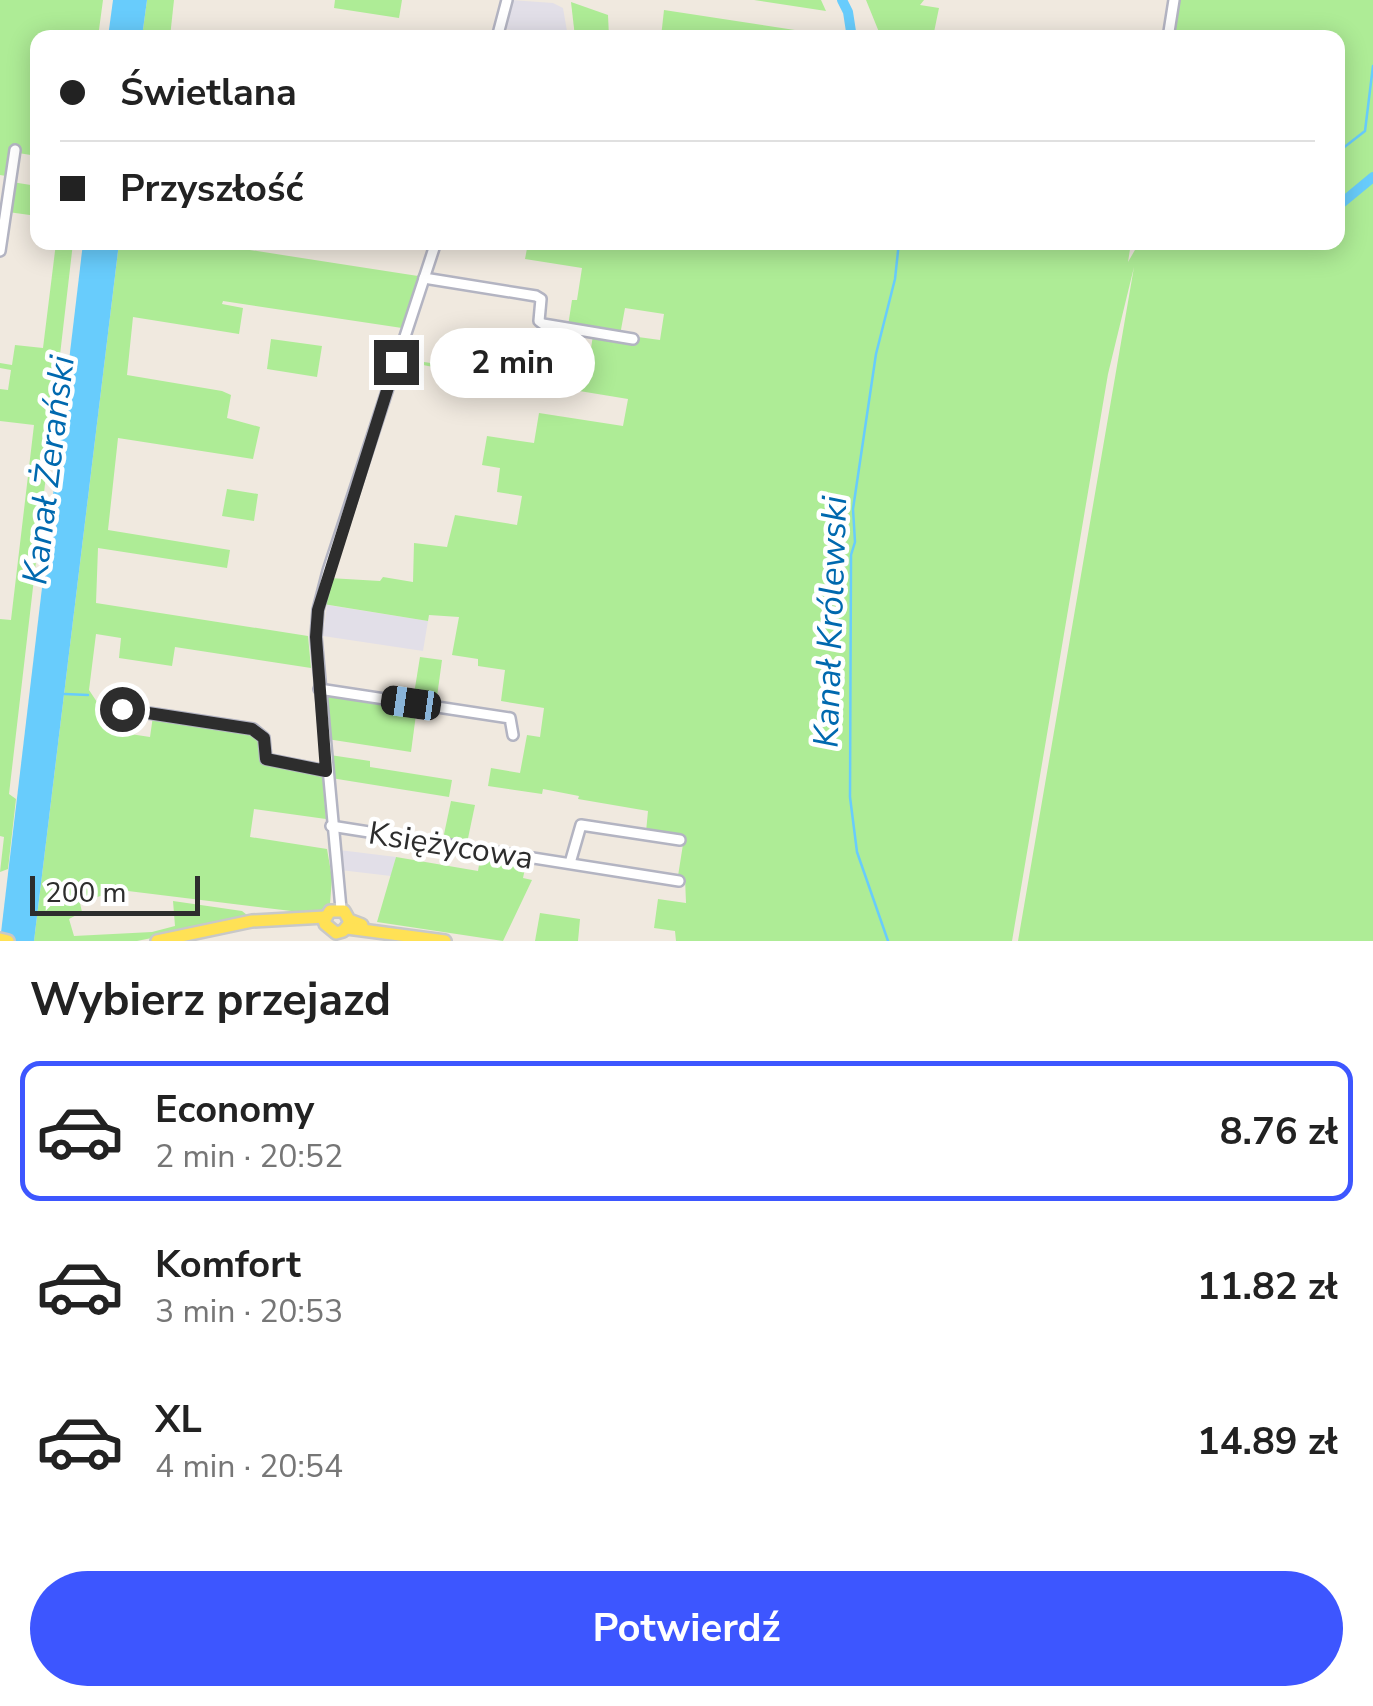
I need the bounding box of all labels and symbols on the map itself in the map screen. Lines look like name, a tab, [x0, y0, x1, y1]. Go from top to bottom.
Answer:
callout: 2 min	[431, 327, 596, 397]
route end	[374, 340, 419, 385]
water label: Kanał Żerański	[11, 352, 86, 587]
water label: Kanał Królewski	[803, 494, 858, 749]
car	[379, 684, 443, 722]
route start	[100, 687, 145, 732]
street label: Księżycowa	[366, 811, 536, 880]
scale bar	[30, 871, 200, 916]

